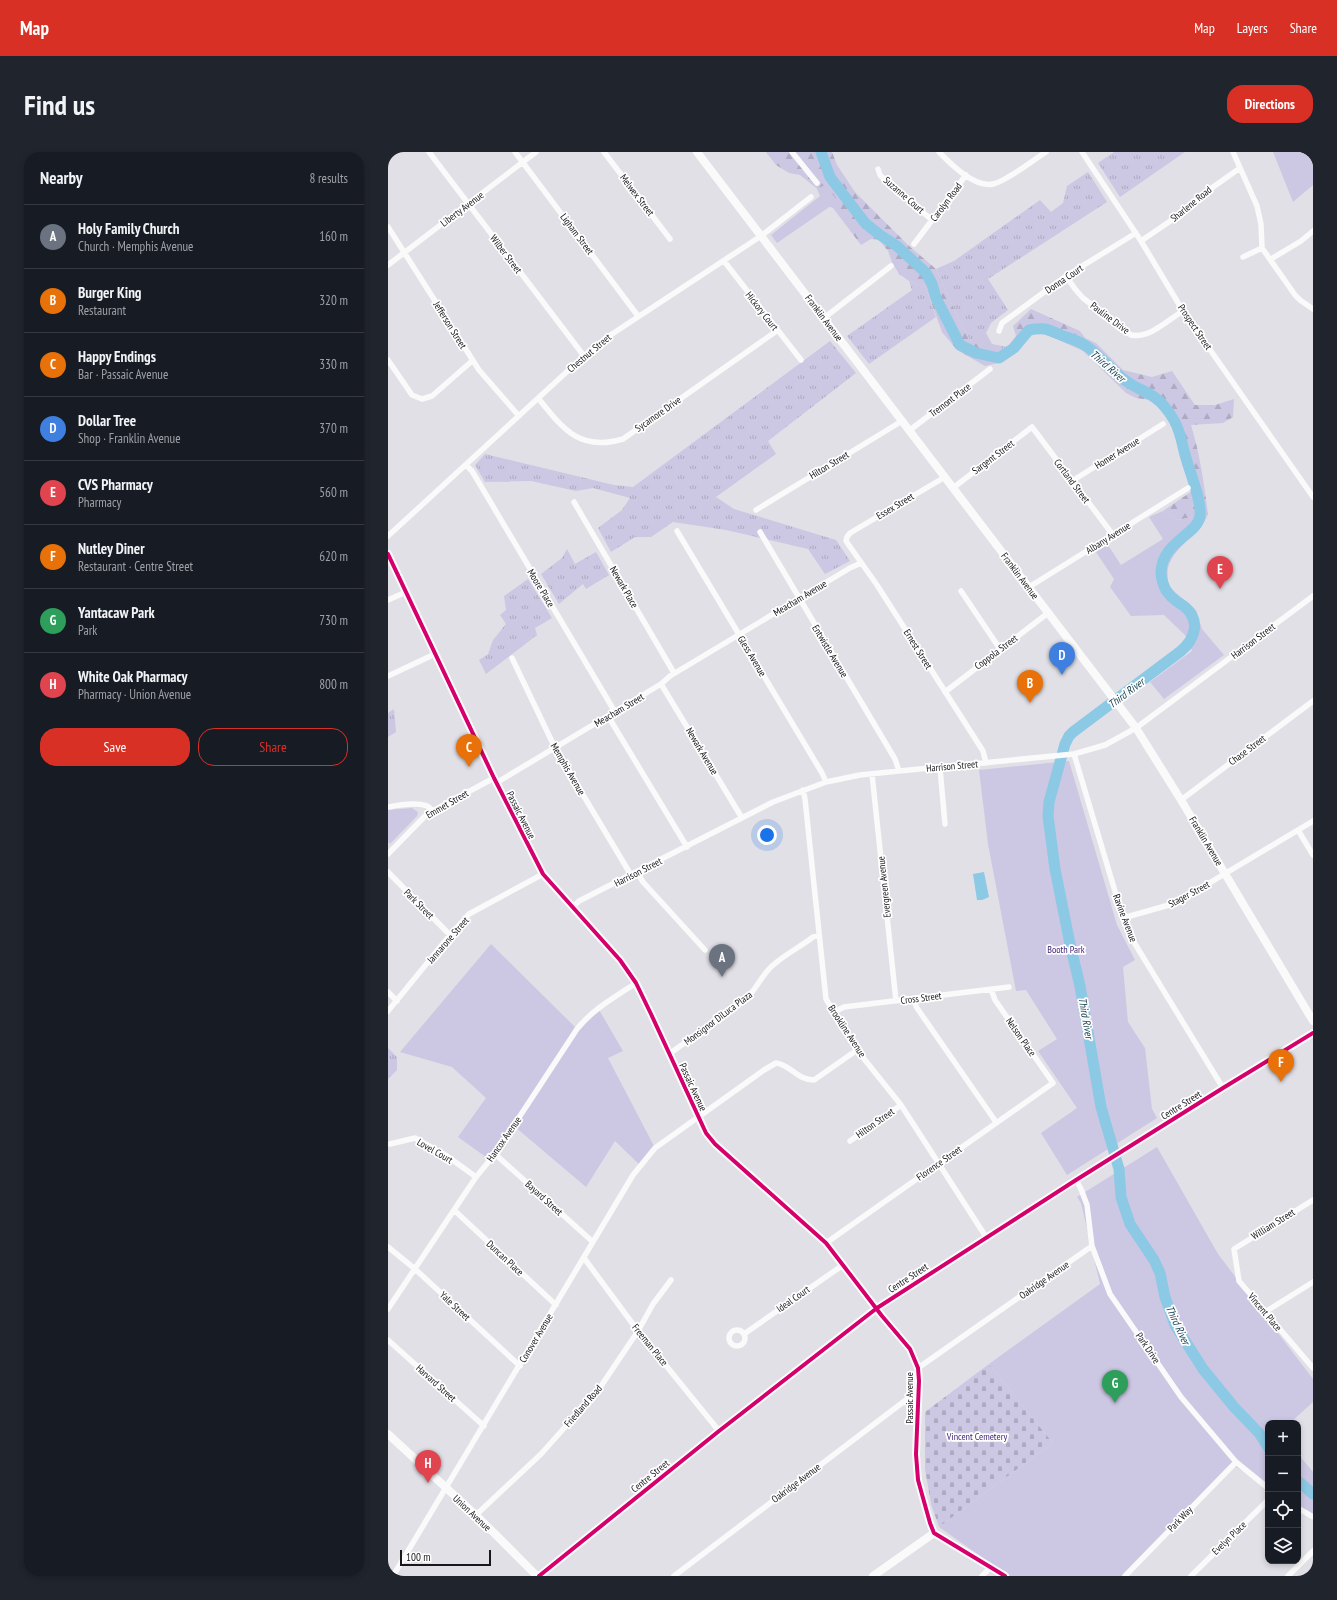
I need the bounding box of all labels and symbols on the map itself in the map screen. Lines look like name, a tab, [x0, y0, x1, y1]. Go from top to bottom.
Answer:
street label: Melwex Street	[617, 171, 657, 219]
street label: Suzanne Court	[881, 174, 927, 216]
street label: Carolyn Road	[927, 180, 965, 224]
street label: Sharlene Road	[1168, 183, 1214, 225]
street label: Liberty Avenue	[438, 188, 486, 230]
street label: Ligham Street	[557, 211, 597, 257]
street label: Wilber Street	[487, 232, 525, 276]
street label: Donna Court	[1042, 261, 1086, 296]
street label: Hickory Court	[743, 289, 781, 333]
street label: Franklin Avenue	[802, 292, 846, 344]
street label: Jefferson Street	[430, 298, 470, 351]
street label: Pauline Drive	[1088, 299, 1132, 337]
street label: Prospect Street	[1175, 302, 1215, 352]
street label: Chestnut Street	[564, 331, 614, 375]
water label: Third River	[1088, 347, 1130, 386]
street label: Tremont Place	[927, 380, 973, 420]
street label: Sycamore Drive	[632, 393, 684, 435]
street label: Homer Avenue	[1092, 434, 1142, 472]
street label: Sargent Street	[969, 437, 1017, 477]
street label: Hilton Street	[807, 448, 851, 482]
street label: Cortland Street	[1051, 456, 1093, 506]
street label: Essex Street	[874, 490, 916, 522]
street label: Albany Avenue	[1083, 519, 1133, 557]
street label: Franklin Avenue	[998, 550, 1042, 602]
pin: E	[1207, 556, 1233, 589]
street label: Newark Place	[607, 564, 641, 610]
street label: Moore Place	[525, 566, 557, 610]
street label: Meacham Avenue	[771, 577, 829, 619]
street label: Harrison Street	[1228, 620, 1278, 662]
street label: Entwistle Avenue	[809, 622, 851, 680]
street label: Ernest Street	[901, 627, 935, 672]
street label: Coppola Street	[972, 631, 1020, 672]
street label: Gless Avenue	[735, 633, 769, 679]
pin: D	[1049, 642, 1075, 675]
pin: B	[1017, 670, 1043, 703]
water label: Third River	[1105, 674, 1148, 711]
street label: Meacham Street	[592, 690, 646, 730]
street label: Newark Avenue	[683, 725, 721, 777]
street label: Chase Street	[1226, 732, 1268, 768]
pin: C	[456, 734, 482, 767]
street label: Memphis Avenue	[548, 740, 588, 798]
street label: Harrison Street	[926, 757, 979, 775]
street label: Emmet Street	[423, 786, 471, 821]
street label: Passaic Avenue	[503, 789, 539, 841]
street label: Franklin Avenue	[1186, 814, 1226, 868]
your location	[757, 825, 777, 845]
street label: Harrison Street	[612, 854, 664, 890]
street label: Evergreen Avenue	[874, 856, 894, 918]
street label: Stager Street	[1166, 878, 1212, 910]
street label: Park Street	[401, 886, 437, 922]
street label: Ravine Avenue	[1110, 892, 1140, 944]
street label: Jannarone Street	[424, 914, 472, 967]
park label: Booth Park	[1047, 943, 1085, 956]
pin: A	[709, 944, 735, 977]
street label: Monsignor DiLuca Plaza	[681, 988, 755, 1048]
street label: Cross Street	[900, 989, 942, 1007]
water label: Third River	[1075, 996, 1097, 1042]
street label: Brookline Avenue	[825, 1002, 869, 1060]
street label: Nelson Place	[1003, 1015, 1039, 1059]
pin: F	[1268, 1049, 1294, 1082]
street label: Passaic Avenue	[676, 1061, 710, 1113]
street label: Centre Street	[1158, 1087, 1204, 1123]
street label: Hilton Street	[853, 1105, 897, 1141]
street label: Hancox Avenue	[484, 1114, 524, 1164]
street label: Lovel Court	[415, 1136, 455, 1167]
street label: Florence Street	[914, 1143, 964, 1183]
street label: Bayard Street	[522, 1178, 566, 1219]
street label: William Street	[1249, 1205, 1297, 1243]
street label: Duncan Place	[484, 1237, 526, 1279]
street label: Oakridge Avenue	[1016, 1258, 1072, 1302]
street label: Centre Street	[885, 1260, 931, 1296]
street label: Ideal Court	[774, 1283, 812, 1315]
street label: Yale Street	[437, 1289, 473, 1324]
street label: Vincent Place	[1244, 1289, 1285, 1334]
water label: Third River	[1163, 1303, 1194, 1349]
street label: Conover Avenue	[516, 1311, 556, 1365]
street label: Freeman Place	[629, 1321, 671, 1369]
street label: Park Drive	[1133, 1330, 1163, 1366]
street label: Harvard Street	[413, 1361, 459, 1405]
pin: G	[1102, 1370, 1128, 1403]
street label: Passaic Avenue	[903, 1372, 916, 1424]
street label: Friedland Road	[561, 1382, 605, 1430]
park label: Vincent Cemetery	[946, 1430, 1007, 1443]
pin: H	[415, 1450, 441, 1483]
street label: Centre Street	[628, 1457, 672, 1495]
street label: Oakridge Avenue	[769, 1460, 823, 1506]
street label: Union Avenue	[450, 1492, 494, 1534]
street label: Park Way	[1165, 1503, 1196, 1535]
street label: Evelyn Place	[1209, 1518, 1249, 1558]
scale bar	[400, 1548, 491, 1567]

